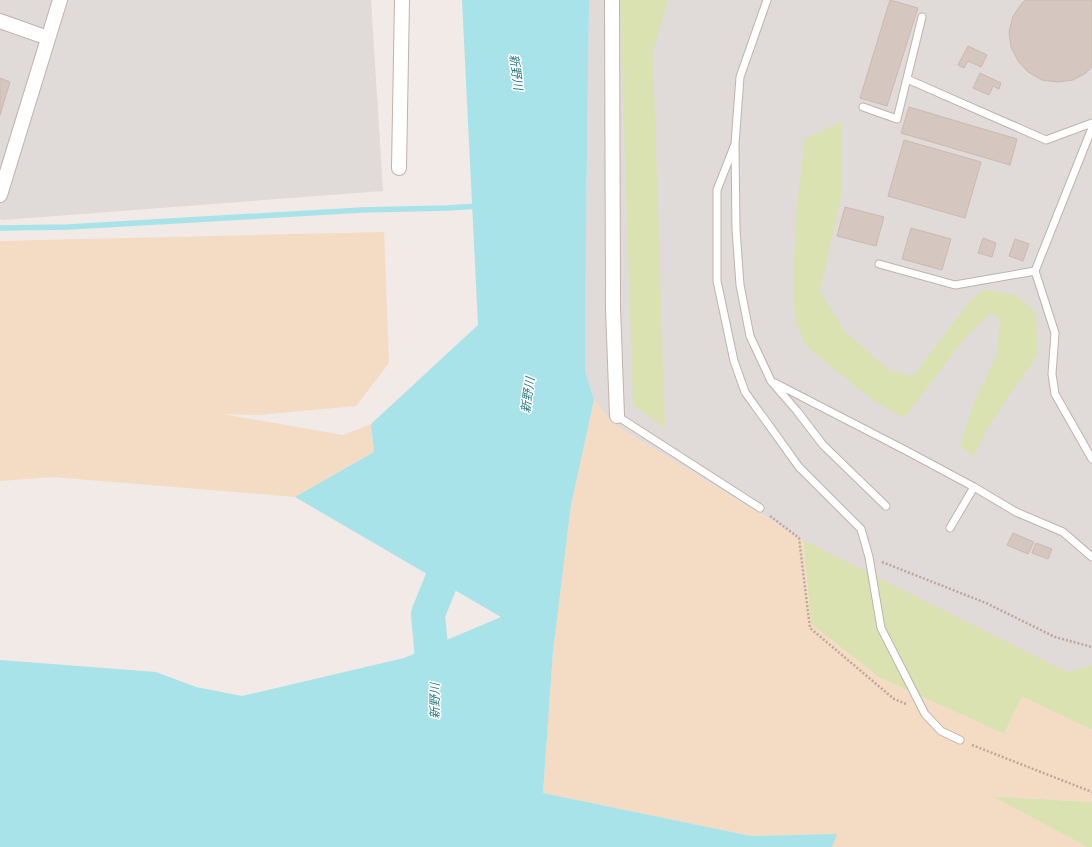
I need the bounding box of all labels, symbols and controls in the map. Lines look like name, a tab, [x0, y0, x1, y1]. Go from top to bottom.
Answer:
water label: 新野川	[508, 53, 526, 93]
water label: 新野川	[518, 374, 537, 414]
water label: 新野川	[427, 681, 441, 719]

